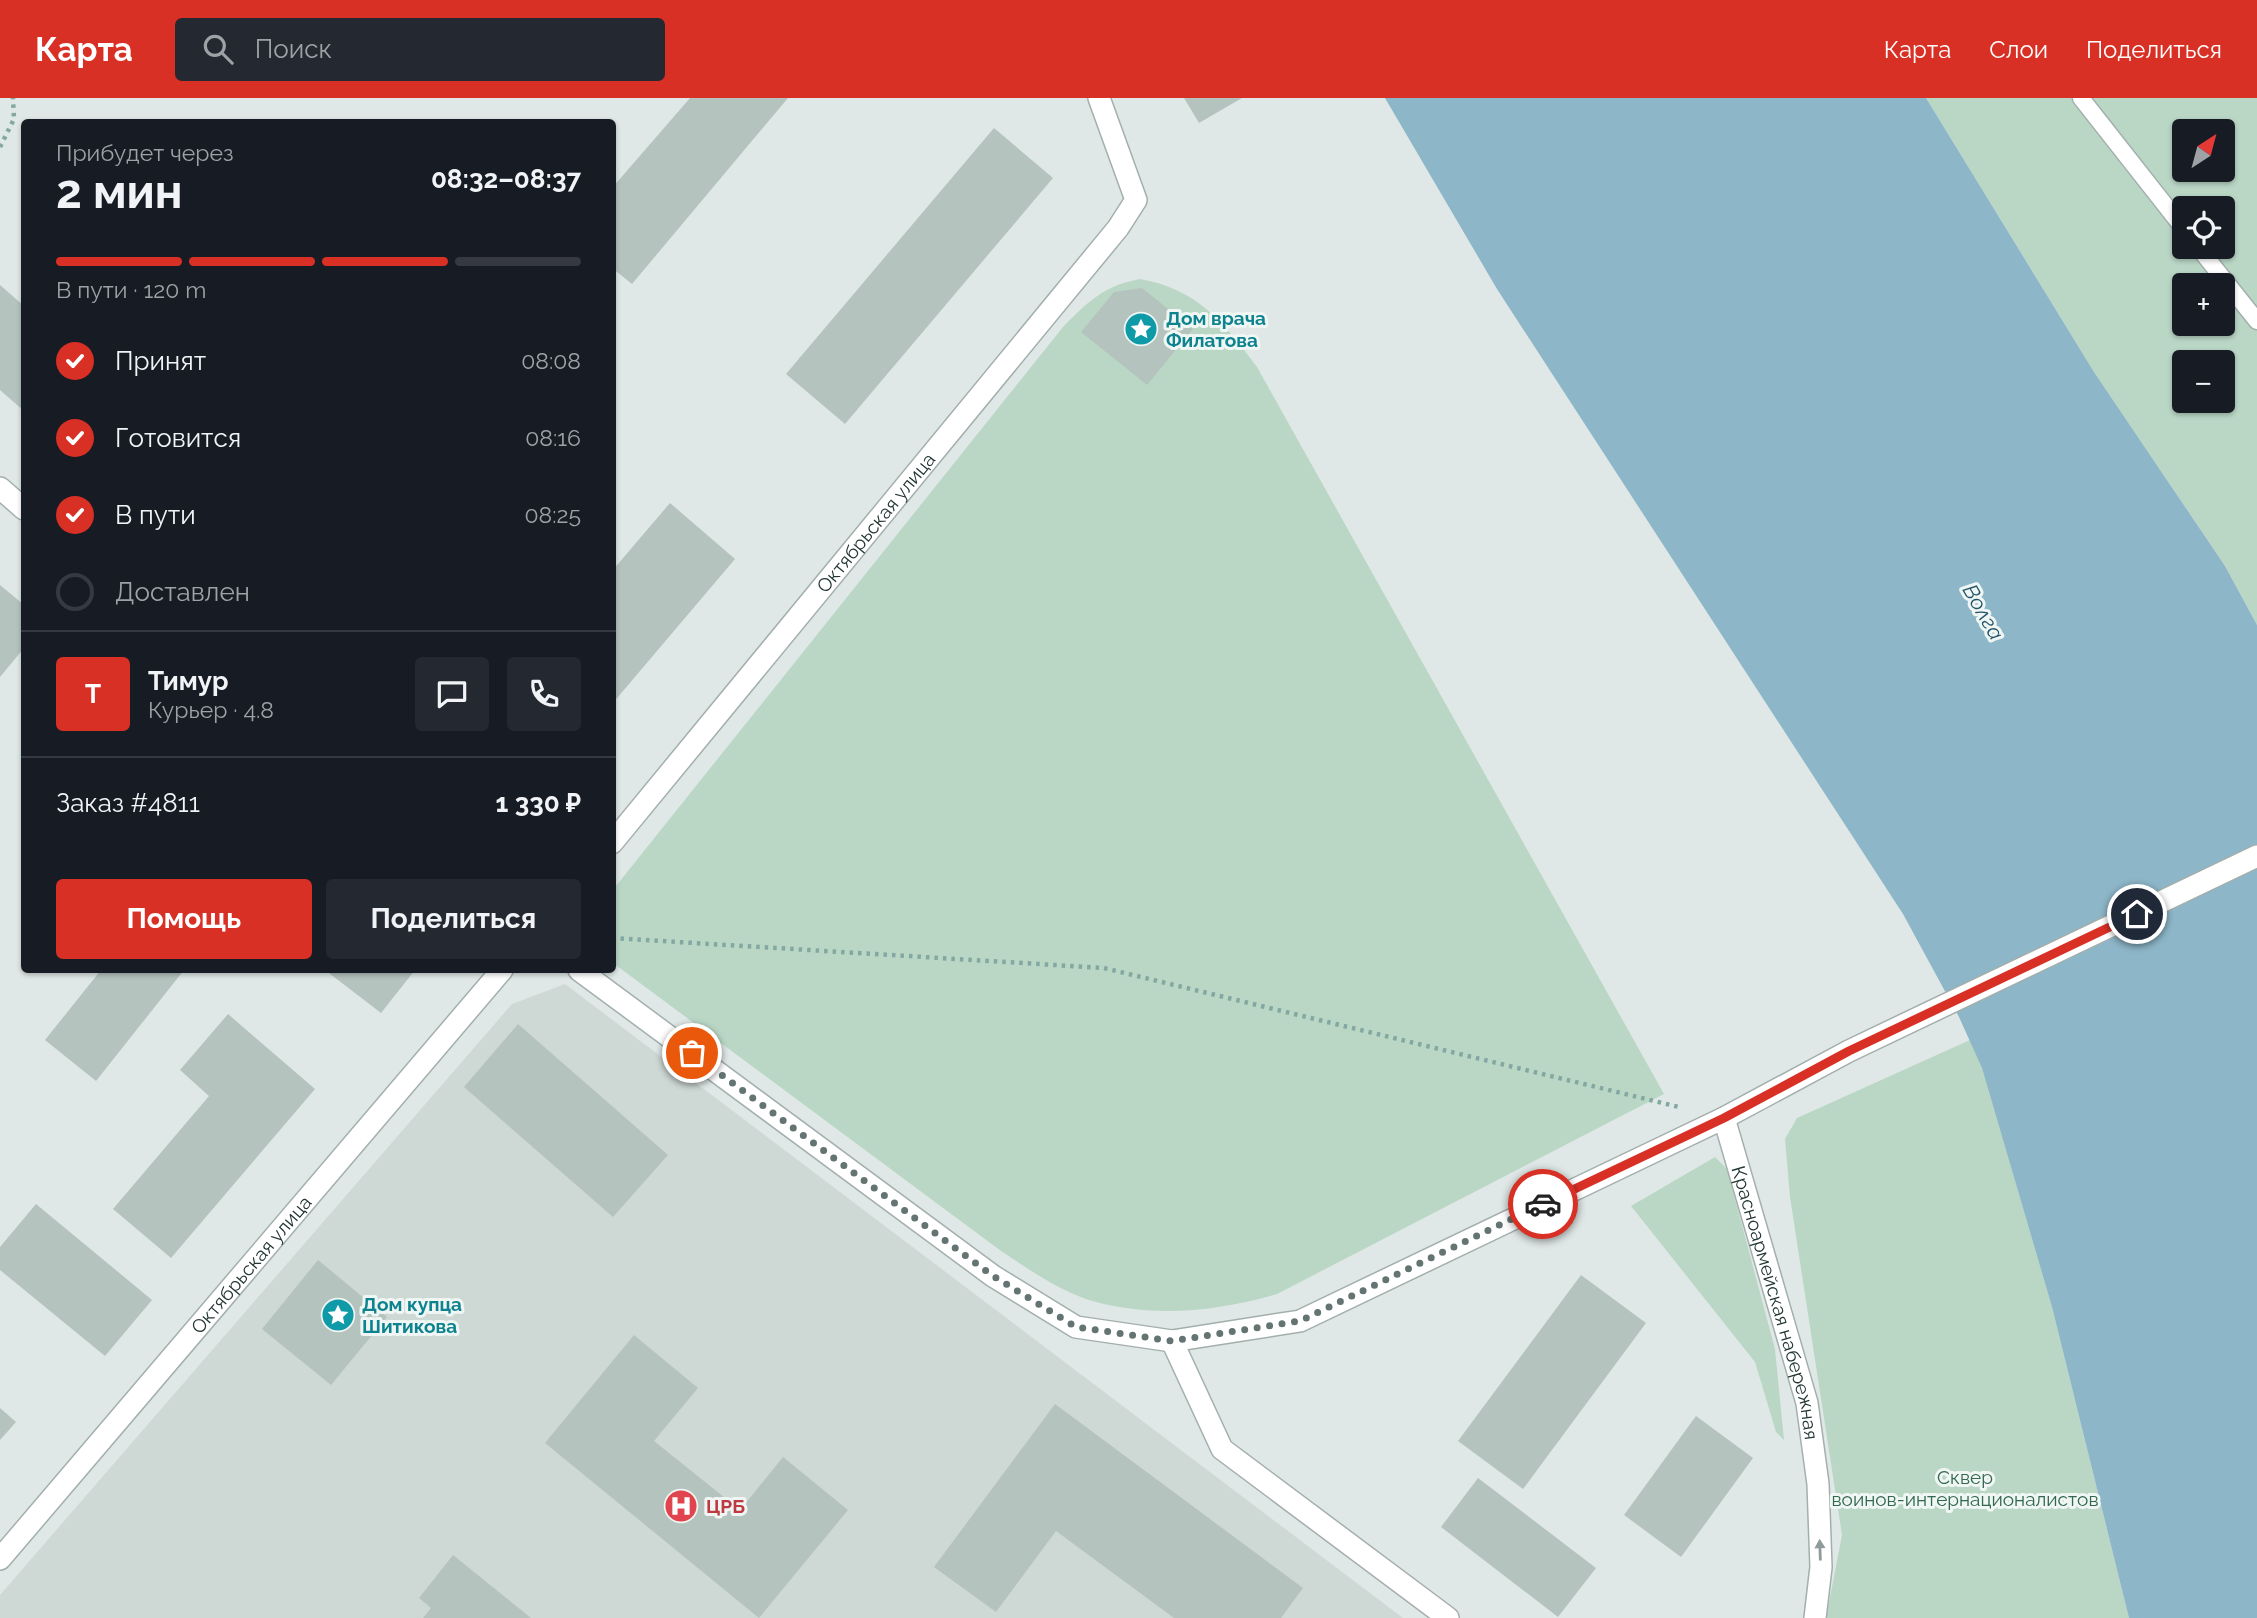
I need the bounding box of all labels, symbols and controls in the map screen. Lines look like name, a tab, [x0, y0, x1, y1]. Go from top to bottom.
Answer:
search box	[175, 18, 665, 81]
text: Карта	[35, 30, 133, 69]
icon: search	[199, 30, 237, 68]
text: Поиск	[255, 34, 332, 64]
text: Карта	[1884, 35, 1951, 64]
text: Слои	[1989, 35, 2048, 64]
text: Поделиться	[2086, 35, 2222, 64]
north arrow	[2172, 119, 2235, 182]
map controls	[2172, 119, 2235, 413]
text: Прибудет через	[56, 139, 234, 166]
text: 08:32–08:37	[431, 164, 581, 194]
text: 2 мин	[56, 165, 183, 219]
button: locate	[2172, 196, 2235, 259]
button: +	[2172, 273, 2235, 336]
text: В пути · 120 m	[56, 276, 206, 303]
place label: Дом врача Филатова	[1166, 307, 1266, 351]
place icon: Дом врача Филатова	[1122, 310, 1160, 348]
icon: check	[56, 342, 94, 380]
text: Принят	[115, 346, 206, 376]
text: 08:08	[521, 347, 581, 374]
button: −	[2172, 350, 2235, 413]
icon: check	[56, 419, 94, 457]
text: Готовится	[115, 423, 241, 453]
text: 08:16	[525, 424, 581, 451]
street label: Октябрьская улица	[812, 448, 939, 597]
icon: check	[56, 496, 94, 534]
text: В пути	[115, 500, 196, 530]
text: 08:25	[524, 501, 581, 528]
text: Доставлен	[115, 577, 250, 607]
water label: Волга	[1958, 579, 2009, 644]
button: chat	[415, 657, 489, 731]
button: phone	[507, 657, 581, 731]
text: Тимур	[148, 666, 228, 696]
text: Т	[85, 679, 101, 709]
text: Курьер · 4.8	[148, 696, 274, 723]
text: Заказ #4811	[56, 788, 200, 818]
text: 1 330 ₽	[496, 788, 581, 818]
button: Помощь	[56, 879, 312, 959]
button: Поделиться	[326, 879, 581, 959]
pin	[2107, 884, 2167, 944]
icon: home	[2118, 895, 2156, 933]
pin	[662, 1023, 722, 1083]
icon: bag	[673, 1034, 711, 1072]
street label: Красноармейская набережная	[1727, 1163, 1823, 1441]
courier	[1508, 1169, 1578, 1239]
icon: car	[1524, 1185, 1562, 1223]
street label: Октябрьская улица	[186, 1191, 316, 1338]
place label: Дом купца Шитикова	[362, 1293, 462, 1337]
place icon: Дом купца Шитикова	[319, 1296, 357, 1334]
park label: Сквер воинов-интернационалистов	[1831, 1466, 2099, 1510]
hospital icon: ЦРБ	[662, 1487, 700, 1525]
place label: ЦРБ	[706, 1495, 745, 1517]
one-way arrow	[1815, 1539, 1826, 1561]

